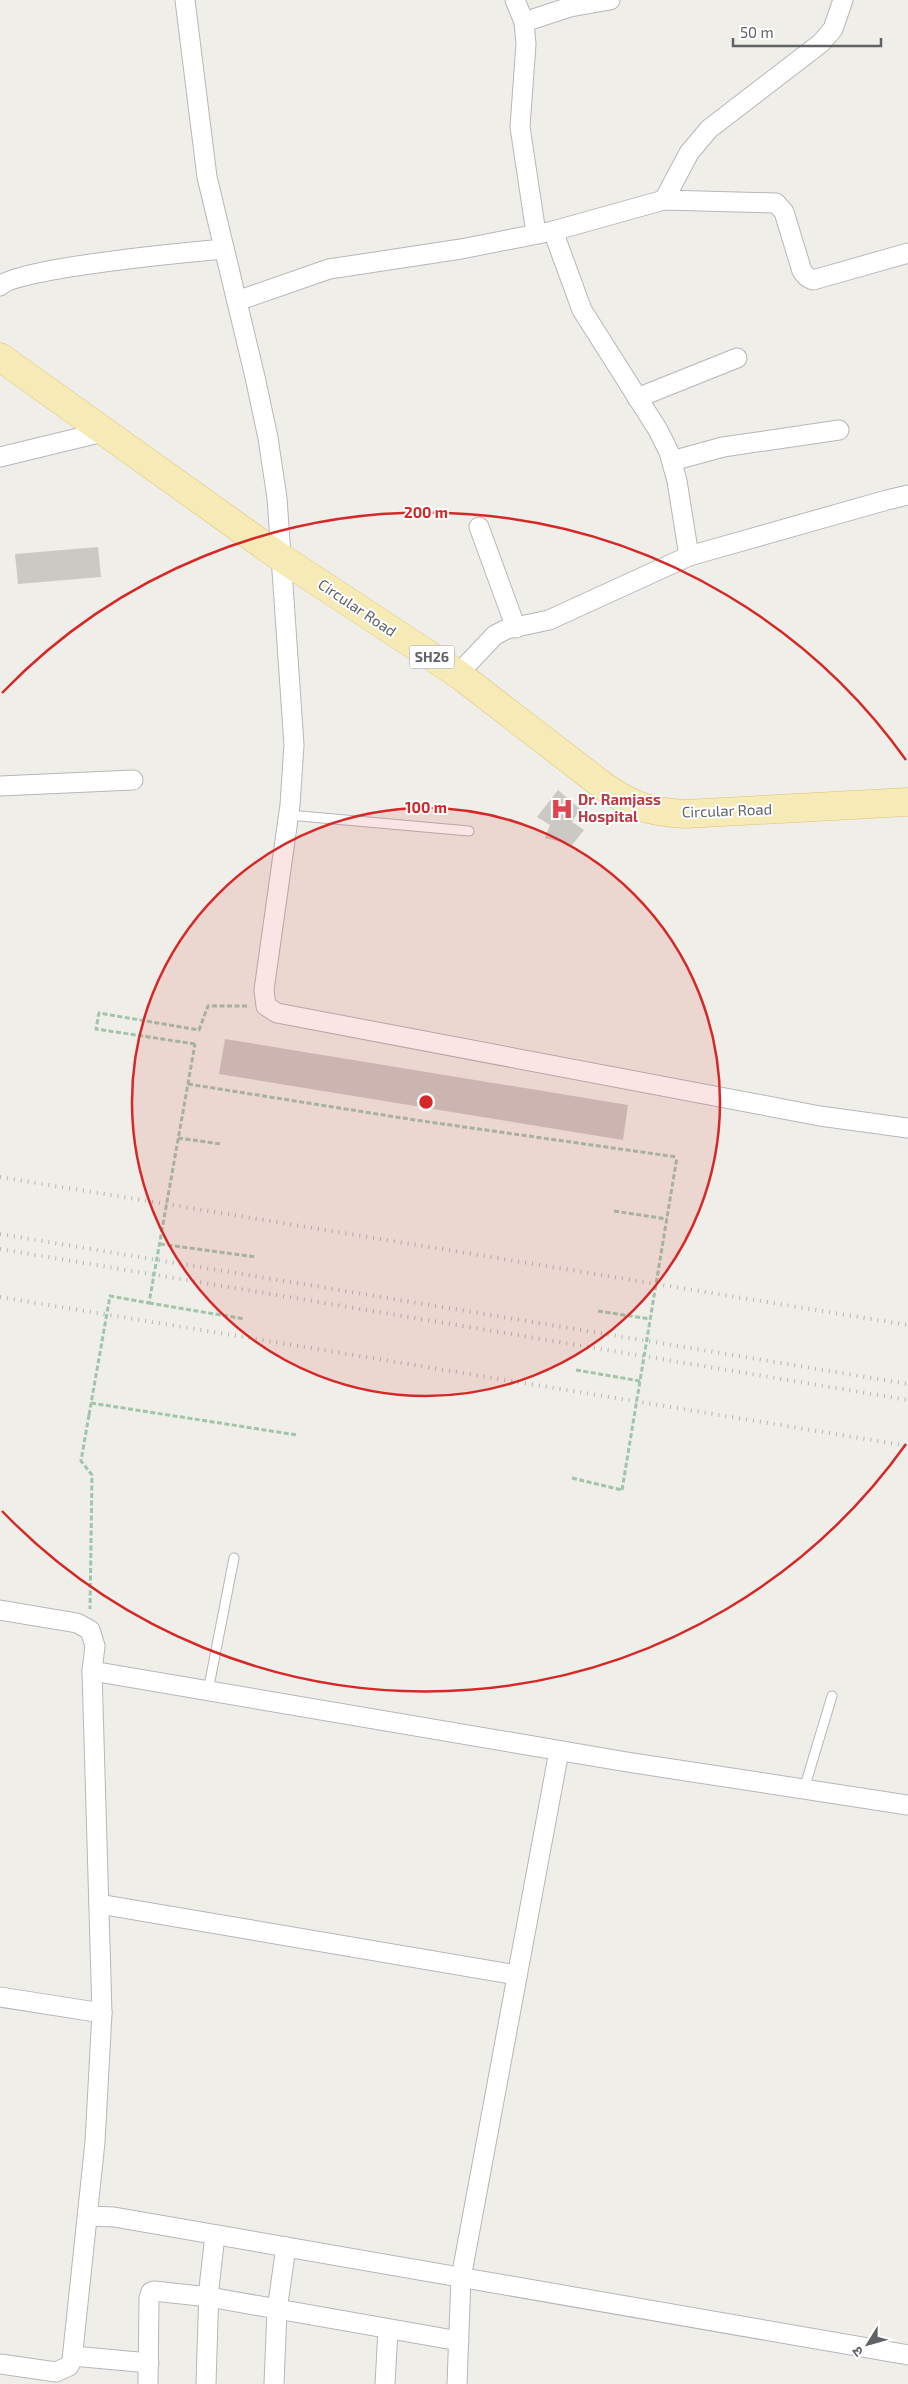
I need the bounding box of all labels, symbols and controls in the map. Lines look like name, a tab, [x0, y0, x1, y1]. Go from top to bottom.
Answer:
scale bar	[733, 15, 880, 47]
text: 50 m	[740, 23, 774, 41]
text: 200 m	[404, 503, 448, 521]
street label: Circular Road	[315, 574, 400, 640]
road number: SH26	[410, 646, 454, 669]
place label: Dr. Ramjass Hospital	[578, 790, 661, 825]
hospital icon: Dr. Ramjass Hospital	[549, 796, 575, 822]
text: 100 m	[405, 798, 447, 816]
street label: Circular Road	[682, 799, 772, 821]
centre of rings	[417, 1093, 435, 1111]
north arrow	[843, 2319, 893, 2369]
text: उ	[847, 2343, 866, 2361]

